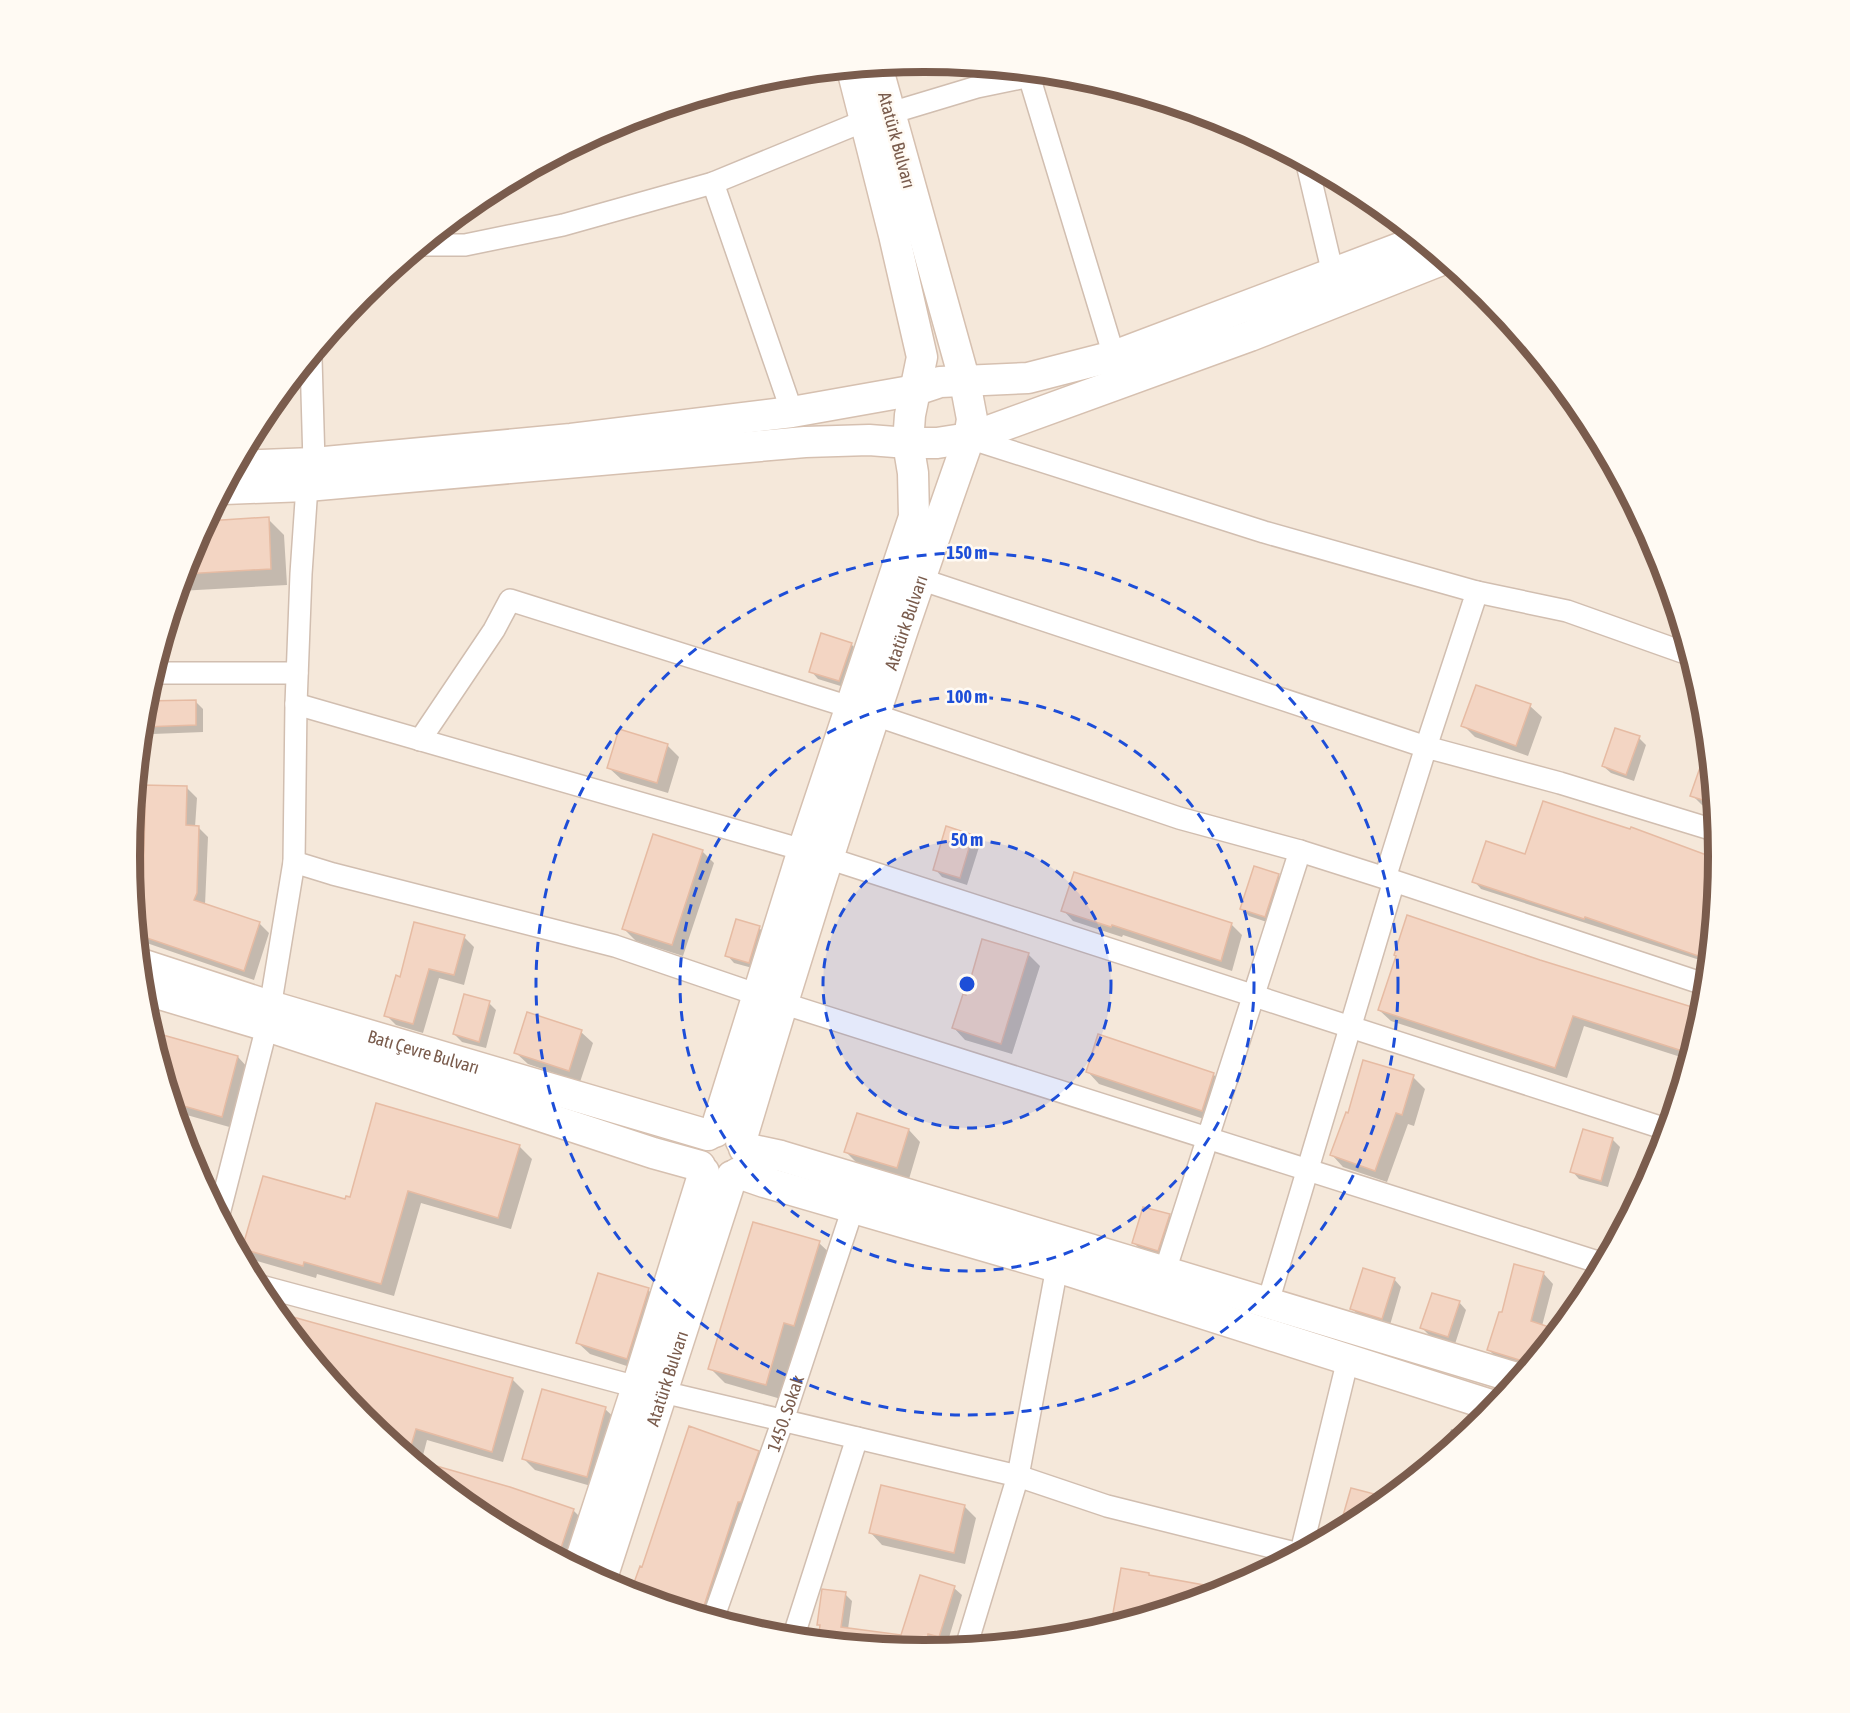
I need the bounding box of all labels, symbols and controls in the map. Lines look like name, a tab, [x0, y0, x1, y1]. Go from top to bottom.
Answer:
street label: Atatürk Bulvarı	[874, 90, 920, 190]
text: 150 m	[947, 542, 987, 563]
street label: Atatürk Bulvarı	[880, 572, 931, 673]
text: 100 m	[947, 686, 987, 707]
text: 50 m	[951, 829, 983, 850]
centre of rings	[957, 974, 977, 994]
street label: Batı Çevre Bulvarı	[366, 1025, 482, 1078]
street label: Atatürk Bulvarı	[641, 1328, 692, 1429]
street label: 1450. Sokak	[762, 1372, 808, 1454]

